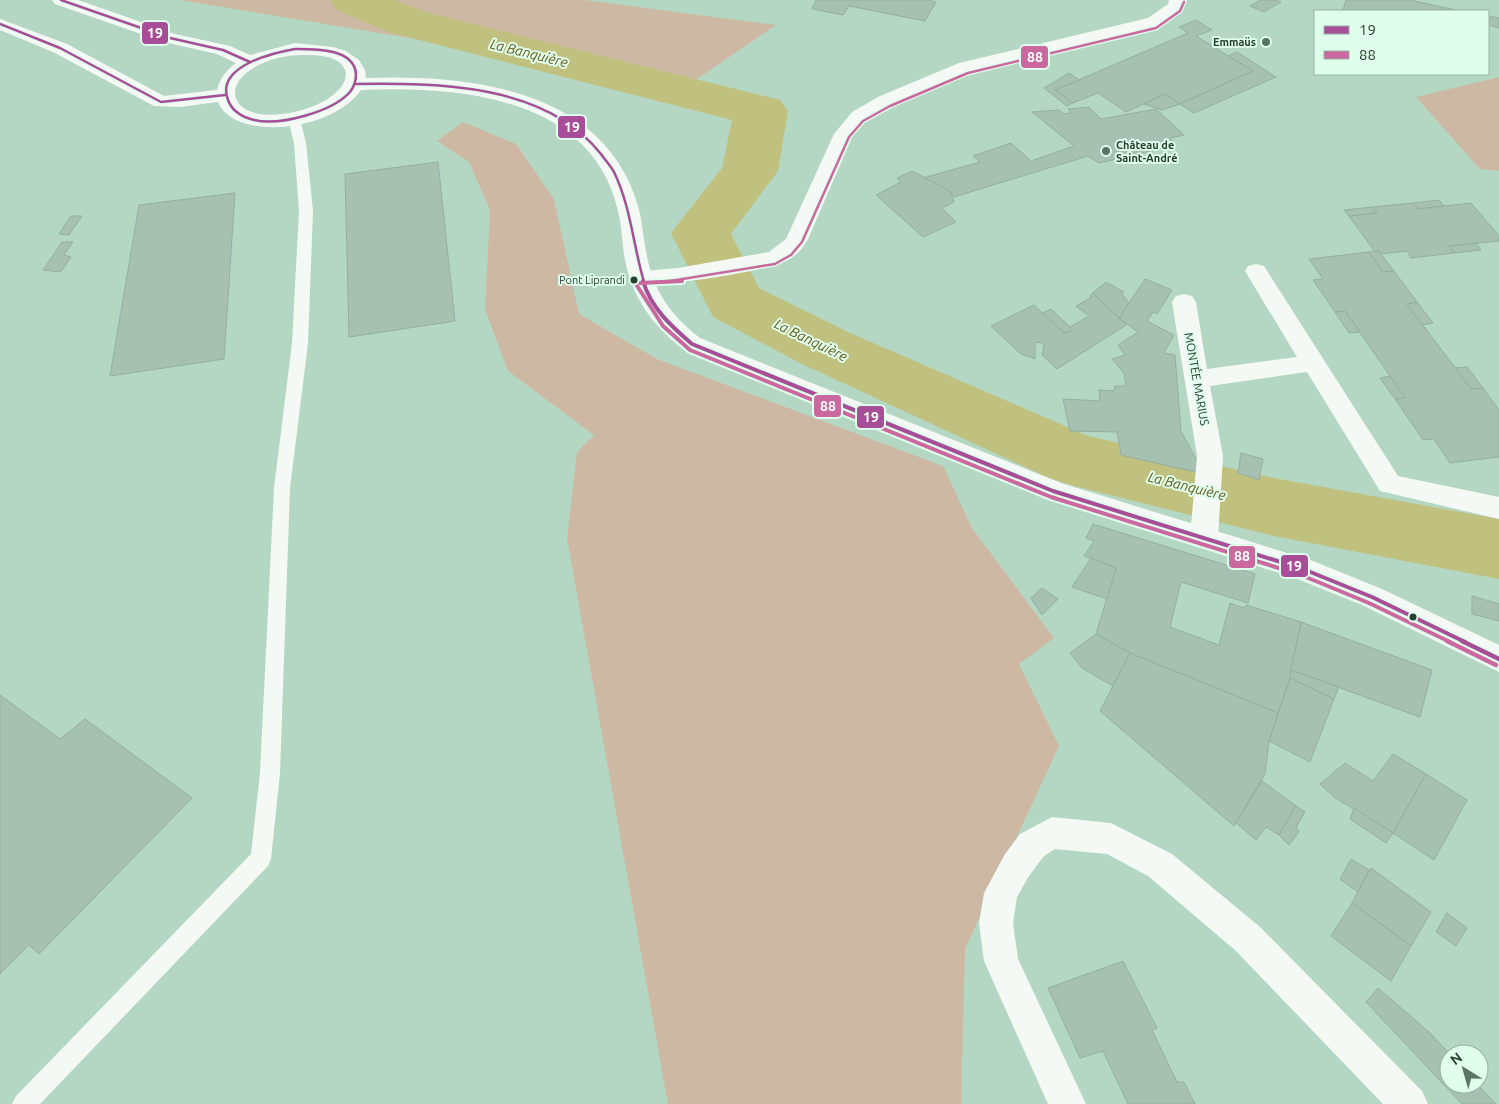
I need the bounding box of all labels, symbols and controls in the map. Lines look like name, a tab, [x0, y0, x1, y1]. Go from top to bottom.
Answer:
legend	[1314, 10, 1489, 75]
line badge: 19	[141, 21, 169, 45]
text: 19	[1359, 21, 1376, 38]
text: 19	[147, 25, 163, 41]
water label: La Banquière	[489, 36, 569, 70]
place label: Emmaüs	[1213, 36, 1256, 48]
marker: Emmaüs	[1260, 36, 1272, 48]
line badge: 88	[1020, 45, 1049, 69]
text: 88	[1359, 46, 1376, 63]
text: 88	[1027, 49, 1043, 65]
line badge: 19	[557, 115, 586, 139]
text: 19	[564, 119, 580, 135]
place label: Château de Saint-André	[1116, 139, 1178, 164]
marker: Château de Saint-André	[1100, 145, 1112, 157]
place label: Pont Liprandi	[559, 274, 625, 286]
marker: Pont Liprandi	[629, 275, 639, 285]
water label: La Banquière	[772, 315, 850, 365]
street label: MONTÉE MARIUS	[1182, 331, 1212, 427]
line badge: 88	[813, 394, 842, 418]
text: 88	[820, 398, 836, 414]
line badge: 19	[856, 405, 885, 429]
text: 19	[863, 409, 879, 425]
water label: La Banquière	[1147, 469, 1227, 503]
line badge: 88	[1228, 545, 1256, 569]
text: 88	[1234, 548, 1250, 564]
line badge: 19	[1280, 554, 1309, 578]
text: 19	[1286, 558, 1302, 574]
unlabelled marker	[1408, 612, 1418, 622]
north arrow	[1439, 1044, 1489, 1094]
text: N	[1447, 1049, 1465, 1068]

